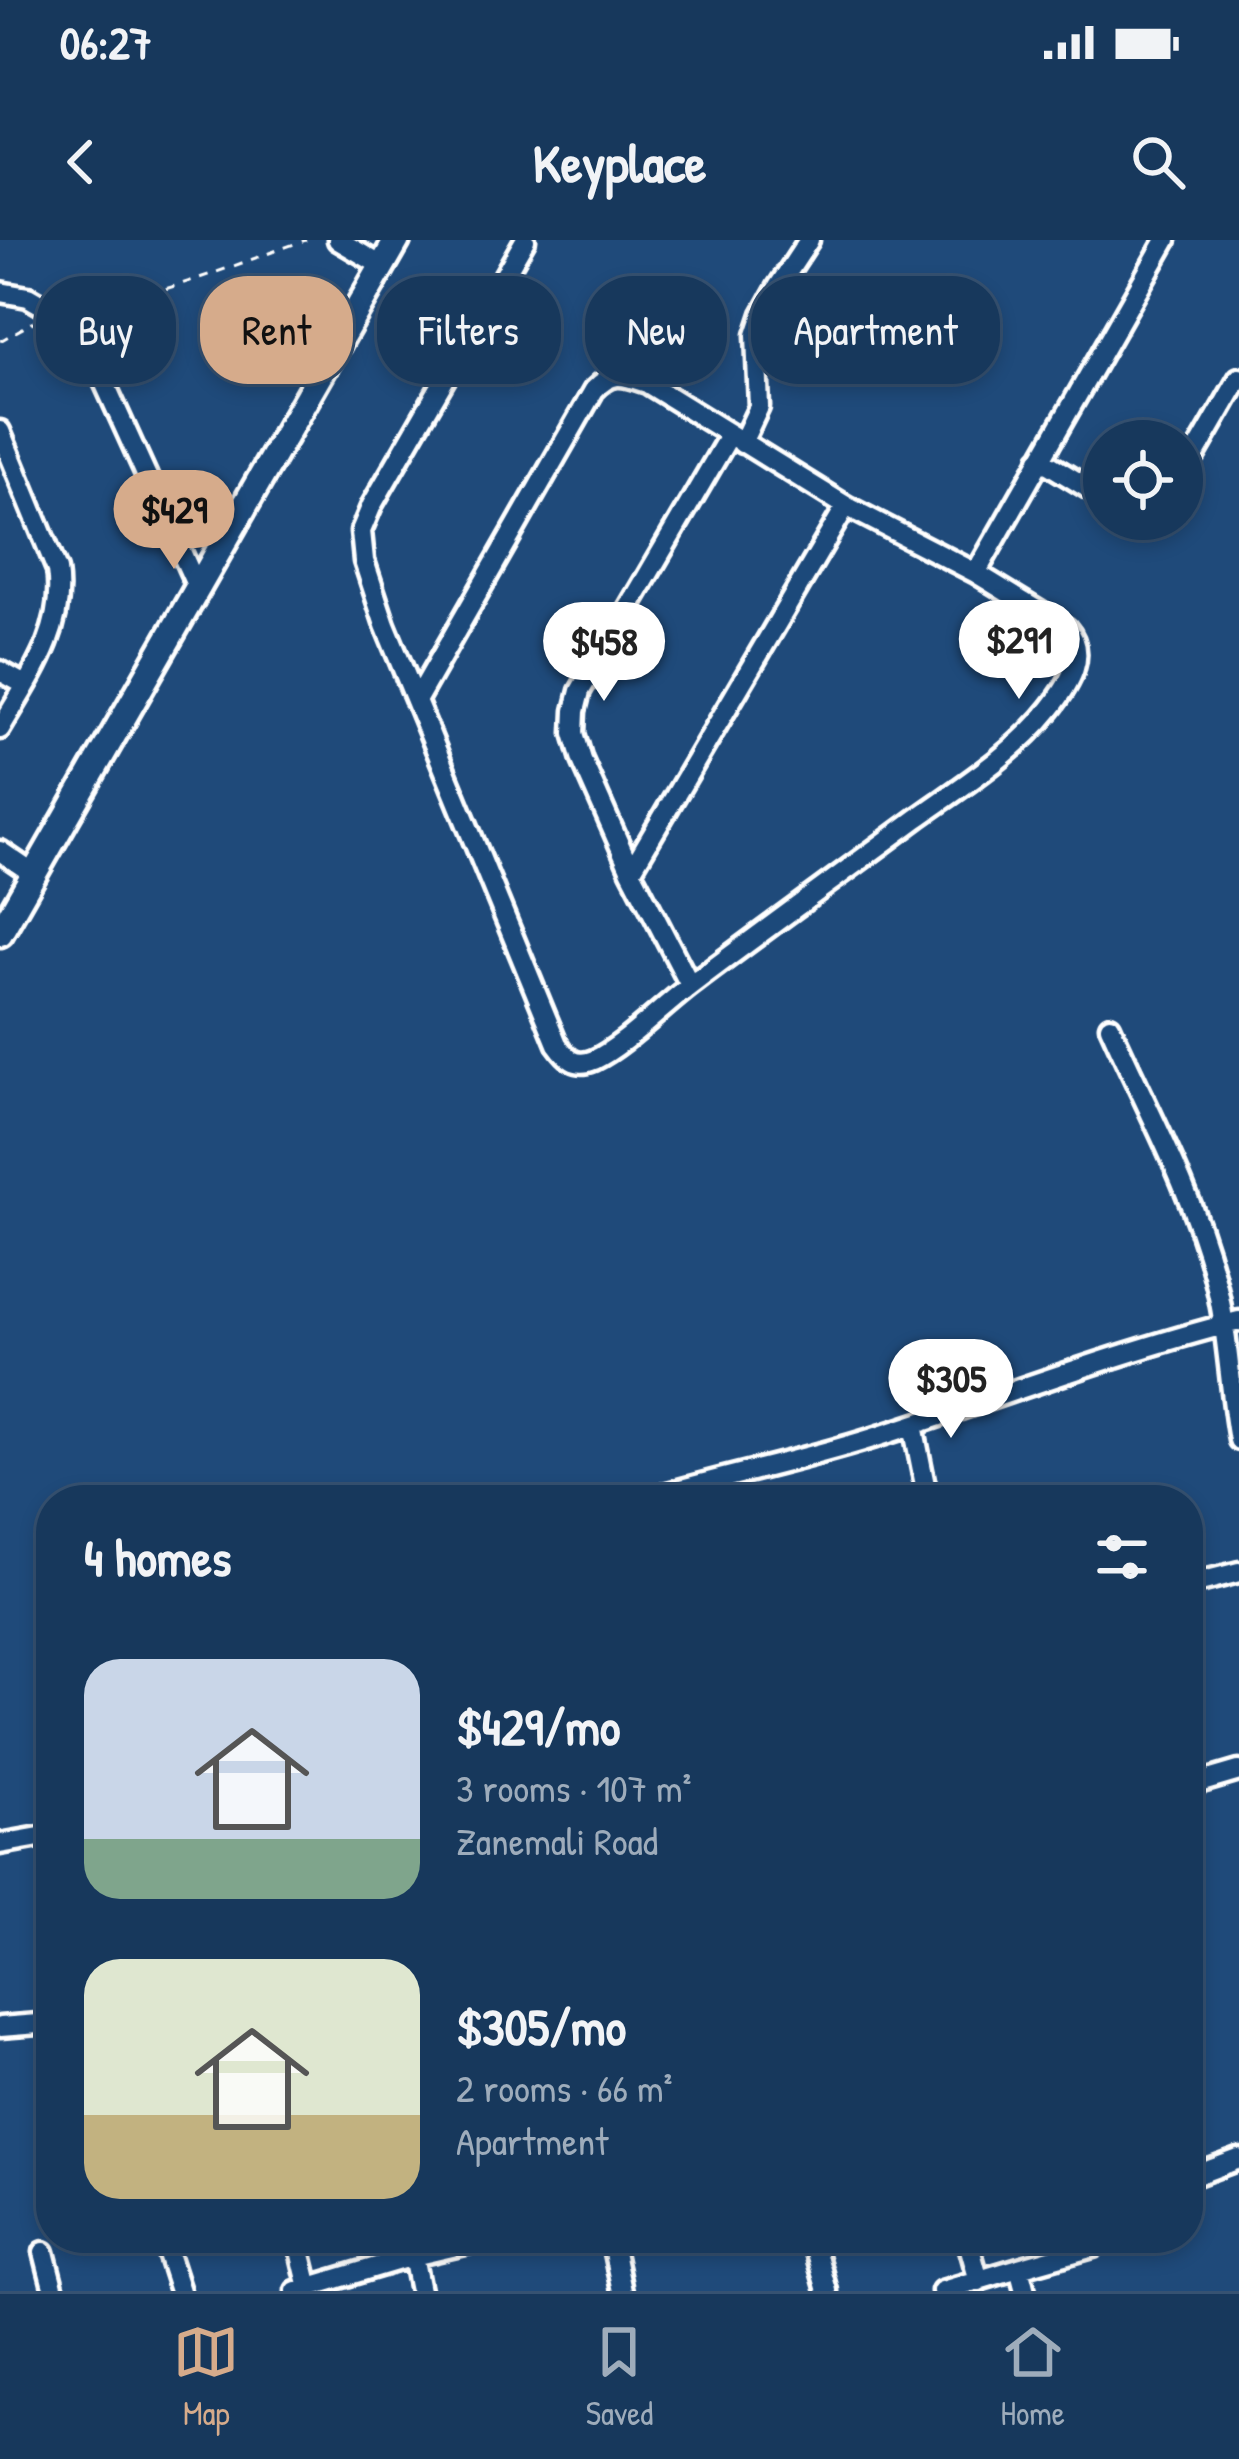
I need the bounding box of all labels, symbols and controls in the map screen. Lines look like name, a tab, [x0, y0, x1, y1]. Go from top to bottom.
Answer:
text: 06:27	[60, 12, 152, 73]
text: Keyplace	[533, 126, 706, 199]
icon: back	[48, 129, 114, 195]
icon: search	[1125, 129, 1191, 195]
chip: Buy	[36, 276, 176, 384]
chip: Rent	[200, 276, 353, 384]
chip: Filters	[377, 276, 561, 384]
chip: New	[585, 276, 727, 384]
chip: Apartment	[751, 276, 1000, 384]
map controls	[1083, 420, 1203, 540]
button: locate	[1083, 420, 1203, 540]
pin: $429	[103, 470, 245, 572]
text: $429	[141, 482, 207, 535]
pin: $291	[948, 600, 1090, 702]
pin: $458	[533, 602, 675, 704]
text: $291	[986, 612, 1052, 665]
text: $458	[570, 614, 638, 667]
pin: $305	[880, 1339, 1022, 1441]
text: $305	[915, 1351, 987, 1404]
text: 4 homes	[84, 1523, 231, 1592]
icon: filters	[1089, 1524, 1155, 1590]
text: $429/mo	[456, 1692, 620, 1761]
icon: home	[180, 1707, 324, 1851]
text: 3 rooms · 107 m²	[456, 1761, 692, 1814]
text: Zanemali Road	[456, 1814, 658, 1867]
text: $305/mo	[456, 1992, 626, 2061]
icon: home	[180, 2007, 324, 2151]
text: 2 rooms · 66 m²	[456, 2061, 673, 2114]
text: Apartment	[456, 2114, 609, 2167]
tab: Map	[173, 2319, 239, 2435]
tab: Saved	[586, 2319, 653, 2435]
tab: Home	[1000, 2319, 1066, 2435]

